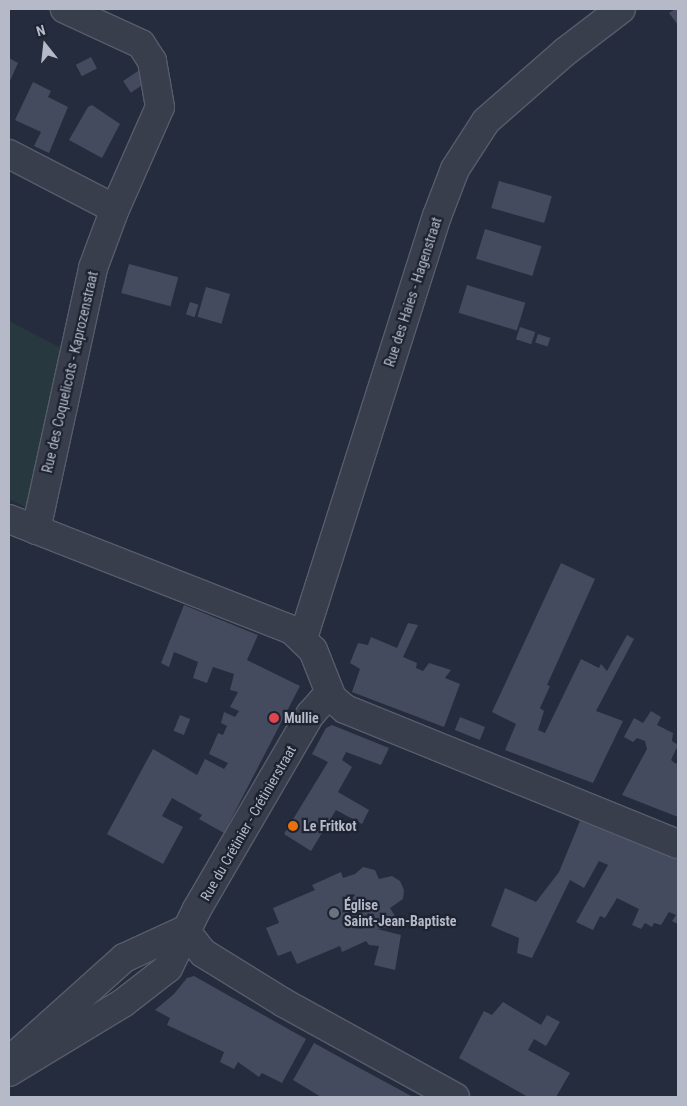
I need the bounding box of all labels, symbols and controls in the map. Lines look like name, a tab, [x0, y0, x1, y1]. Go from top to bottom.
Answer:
north arrow	[20, 20, 70, 70]
text: N	[35, 22, 47, 39]
street label: Rue des Haies - Hagenstraat	[381, 215, 445, 369]
street label: Rue des Coquelicots - Kaprozenstraat	[39, 270, 101, 474]
place label: Mullie	[284, 710, 319, 726]
marker: Mullie	[268, 712, 280, 724]
street label: Rue du Crétinier - Crétinierstraat	[197, 742, 299, 904]
place label: Le Fritkot	[303, 818, 357, 834]
marker: Le Fritkot	[287, 820, 299, 832]
place label: Église Saint-Jean-Baptiste	[344, 897, 457, 930]
marker: Église Saint-Jean-Baptiste	[328, 907, 340, 919]

